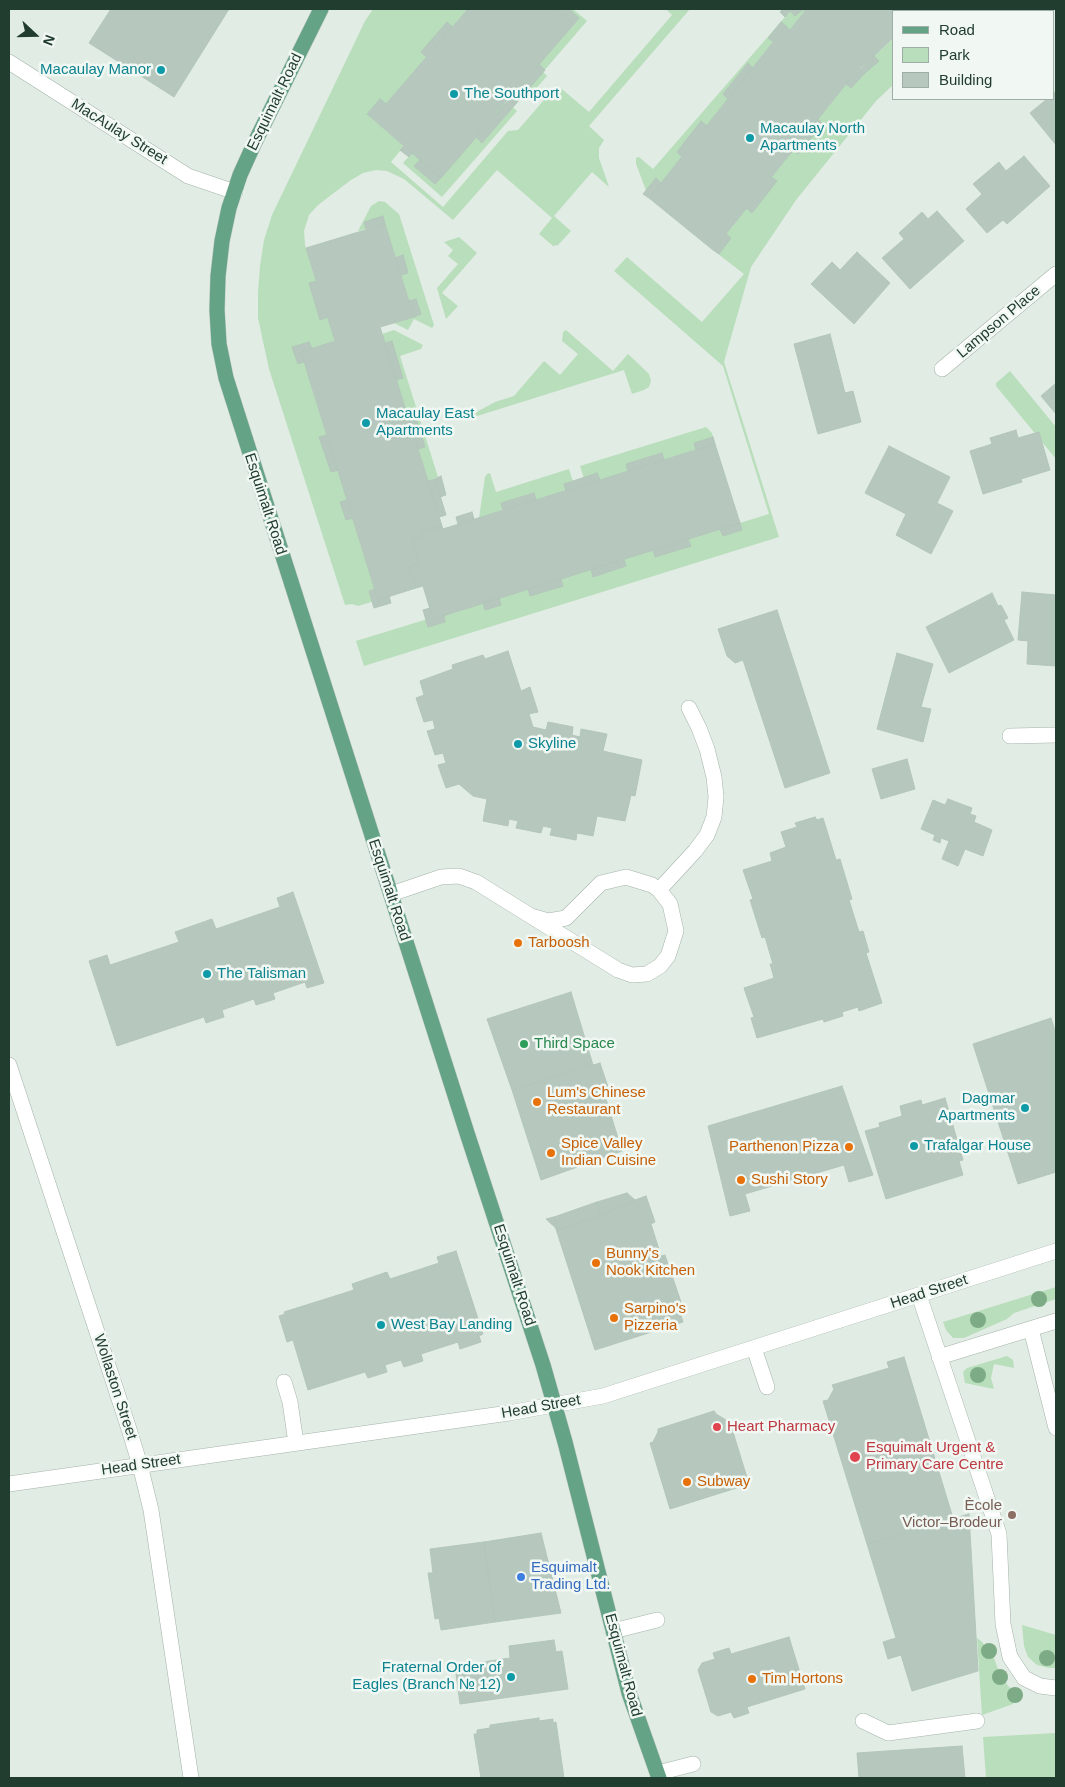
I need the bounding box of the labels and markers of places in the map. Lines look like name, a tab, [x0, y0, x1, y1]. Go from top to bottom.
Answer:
place label: Macaulay Manor	[40, 61, 151, 79]
marker: Macaulay Manor	[155, 64, 167, 76]
place label: The Southport	[464, 85, 559, 103]
marker: The Southport	[448, 88, 460, 100]
place label: Macaulay North Apartments	[760, 120, 865, 155]
marker: Macaulay North Apartments	[744, 132, 756, 144]
place label: Macaulay East Apartments	[376, 405, 474, 440]
marker: Macaulay East Apartments	[360, 417, 372, 429]
place label: Skyline	[528, 735, 576, 753]
marker: Skyline	[512, 738, 524, 750]
place label: Tarboosh	[528, 934, 590, 952]
marker: Tarboosh	[512, 937, 524, 949]
place label: The Talisman	[217, 965, 306, 983]
marker: The Talisman	[201, 968, 213, 980]
place label: Third Space	[534, 1035, 615, 1053]
marker: Third Space	[518, 1038, 530, 1050]
place label: Lum's Chinese Restaurant	[547, 1084, 646, 1119]
place label: Dagmar Apartments	[938, 1090, 1015, 1125]
marker: Lum's Chinese Restaurant	[531, 1096, 543, 1108]
marker: Dagmar Apartments	[1019, 1102, 1031, 1114]
place label: Spice Valley Indian Cuisine	[561, 1135, 656, 1170]
place label: Trafalgar House	[924, 1137, 1031, 1155]
place label: Parthenon Pizza	[729, 1138, 839, 1156]
marker: Trafalgar House	[908, 1140, 920, 1152]
marker: Parthenon Pizza	[843, 1141, 855, 1153]
marker: Spice Valley Indian Cuisine	[545, 1147, 557, 1159]
place label: Sushi Story	[751, 1171, 828, 1189]
marker: Sushi Story	[735, 1174, 747, 1186]
place label: Bunny's Nook Kitchen	[606, 1245, 695, 1280]
marker: Bunny's Nook Kitchen	[590, 1257, 602, 1269]
place label: Sarpino's Pizzeria	[624, 1300, 686, 1335]
marker: Sarpino's Pizzeria	[608, 1312, 620, 1324]
place label: West Bay Landing	[391, 1316, 512, 1334]
marker: West Bay Landing	[375, 1319, 387, 1331]
place label: Heart Pharmacy	[727, 1418, 835, 1436]
marker: Heart Pharmacy	[711, 1421, 723, 1433]
place label: Esquimalt Urgent & Primary Care Centre	[866, 1439, 1004, 1474]
marker: Esquimalt Urgent & Primary Care Centre	[848, 1450, 862, 1464]
place label: Subway	[697, 1473, 750, 1491]
marker: Subway	[681, 1476, 693, 1488]
place label: Ècole Victor–Brodeur	[902, 1497, 1002, 1532]
marker: Ècole Victor–Brodeur	[1006, 1509, 1018, 1521]
place label: Esquimalt Trading Ltd.	[531, 1559, 610, 1594]
marker: Esquimalt Trading Ltd.	[515, 1571, 527, 1583]
place label: Fraternal Order of Eagles (Branch № 12)	[352, 1659, 501, 1694]
place label: Tim Hortons	[762, 1670, 843, 1688]
marker: Fraternal Order of Eagles (Branch № 12)	[505, 1671, 517, 1683]
marker: Tim Hortons	[746, 1673, 758, 1685]

